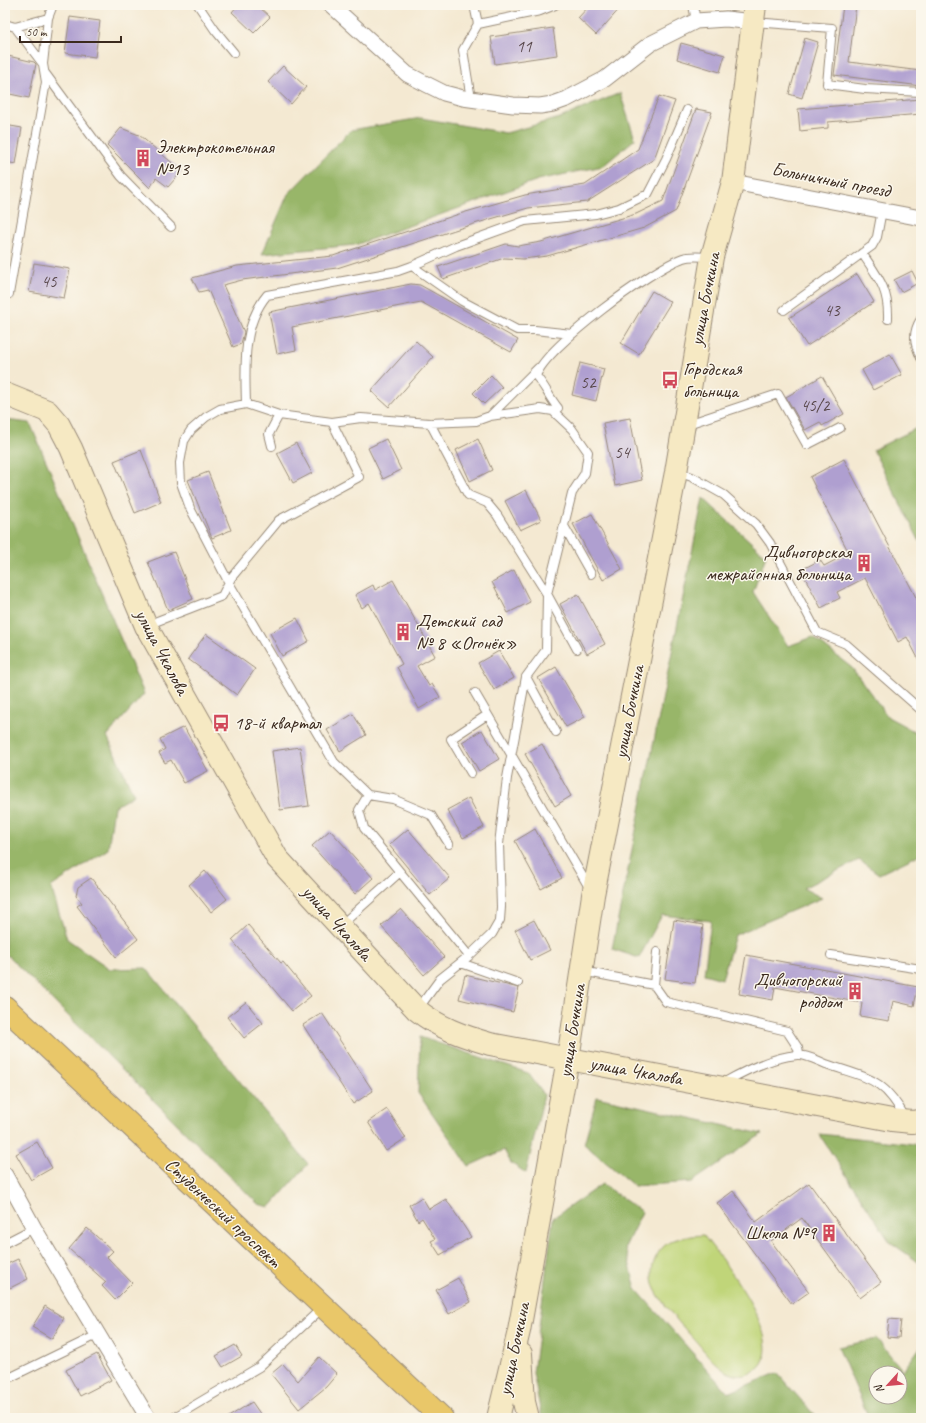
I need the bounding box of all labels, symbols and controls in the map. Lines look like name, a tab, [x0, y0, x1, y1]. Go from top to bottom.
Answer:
scale bar	[20, 18, 121, 44]
text: 50 m	[26, 24, 48, 40]
house number: 11	[516, 36, 533, 57]
place label: Электрокотельная №13	[156, 135, 275, 181]
building icon: Электрокотельная №13	[133, 148, 153, 168]
street label: Больничный проезд	[770, 157, 894, 204]
street label: улица Бочкина	[684, 248, 726, 349]
house number: 45	[41, 271, 58, 292]
house number: 43	[824, 300, 841, 321]
place label: Городская больница	[683, 357, 743, 403]
bus stop icon: Городская больница	[660, 370, 680, 390]
house number: 52	[580, 372, 597, 393]
house number: 45/2	[801, 395, 831, 416]
house number: 54	[614, 442, 632, 463]
place label: Дивногорская межрайонная больница	[706, 540, 853, 586]
building icon: Дивногорская межрайонная больница	[854, 553, 874, 573]
street label: улица Чкалова	[129, 604, 196, 701]
place label: Детский сад № 8 «Огонёк»	[416, 609, 517, 655]
building icon: Детский сад № 8 «Огонёк»	[393, 622, 413, 642]
street label: улица Бочкина	[608, 661, 650, 762]
place label: 18-й квартал	[234, 711, 322, 735]
bus stop icon: 18-й квартал	[211, 713, 231, 733]
street label: улица Чкалова	[296, 880, 379, 967]
place label: Дивногорский роддом	[754, 968, 843, 1014]
street label: улица Бочкина	[553, 980, 592, 1081]
building icon: Дивногорский роддом	[845, 981, 865, 1001]
street label: улица Чкалова	[587, 1051, 686, 1091]
street label: Студенческий проспект	[160, 1153, 287, 1274]
place label: Школа №9	[745, 1221, 817, 1245]
building icon: Школа №9	[819, 1223, 839, 1243]
street label: улица Бочкина	[492, 1298, 536, 1399]
north arrow	[868, 1365, 908, 1405]
text: N	[870, 1381, 887, 1396]

